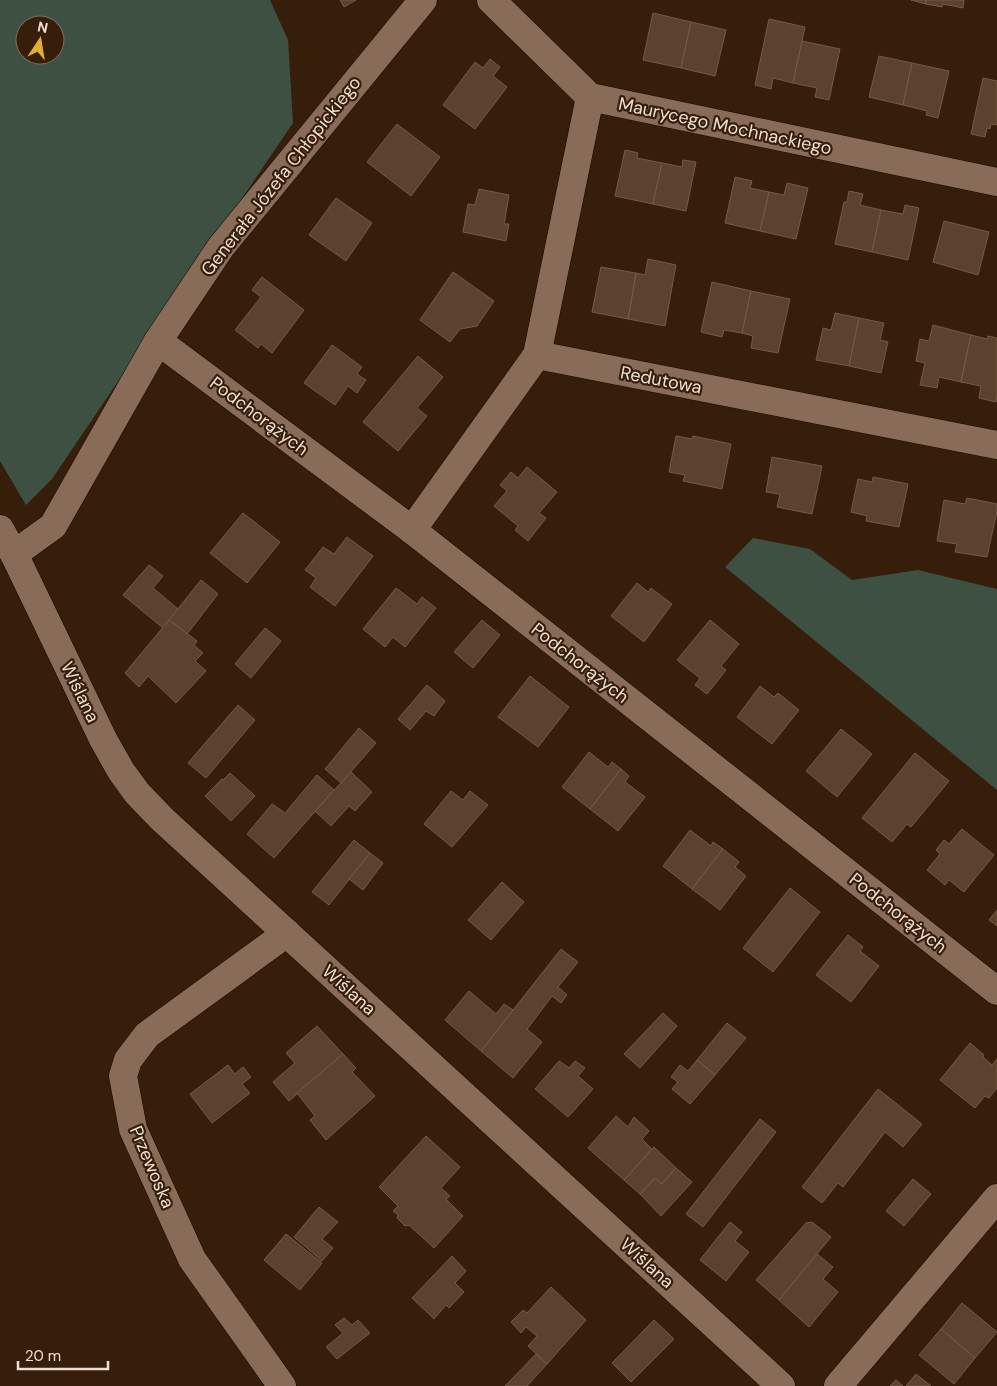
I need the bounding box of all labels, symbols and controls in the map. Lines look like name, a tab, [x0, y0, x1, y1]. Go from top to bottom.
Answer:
north arrow	[15, 15, 65, 65]
text: N	[36, 17, 50, 37]
street label: Generała Józefa Chłopickiego	[196, 71, 366, 281]
street label: Maurycego Mochnackiego	[616, 92, 834, 160]
street label: Redutowa	[618, 360, 704, 400]
street label: Podchorążych	[205, 371, 313, 461]
street label: Podchorążych	[526, 617, 634, 709]
street label: Wiślana	[55, 658, 105, 726]
street label: Podchorążych	[844, 867, 952, 959]
street label: Wiślana	[317, 959, 381, 1021]
street label: Przewoska	[124, 1122, 180, 1212]
street label: Wiślana	[615, 1232, 679, 1294]
scale bar	[18, 1338, 108, 1370]
text: 20 m	[25, 1346, 61, 1366]

